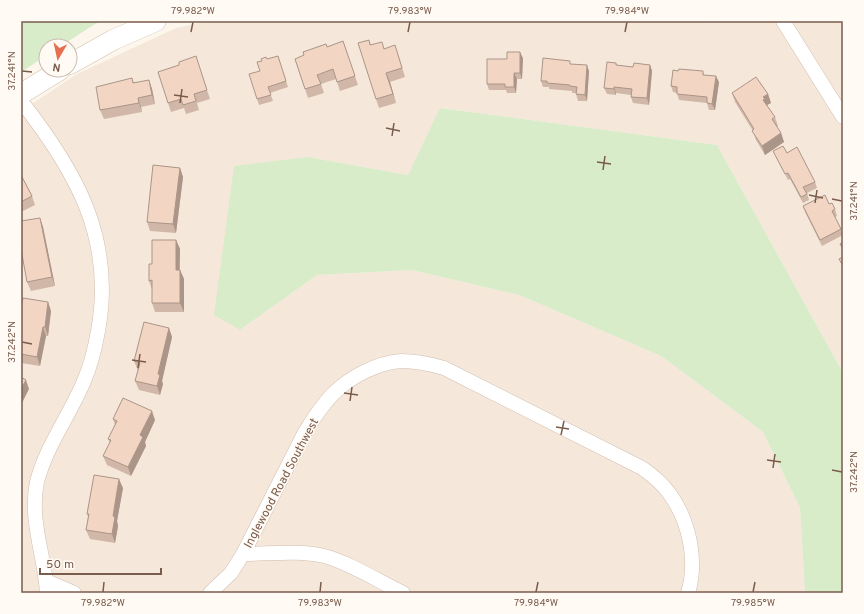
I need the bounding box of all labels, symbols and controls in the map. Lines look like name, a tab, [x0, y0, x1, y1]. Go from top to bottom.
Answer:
text: 79.982°W	[171, 5, 215, 18]
text: 79.983°W	[388, 5, 432, 18]
text: 79.984°W	[605, 5, 649, 18]
north arrow	[38, 38, 78, 78]
text: 37.241°N	[6, 51, 19, 91]
text: N	[52, 59, 62, 74]
text: 37.241°N	[848, 181, 861, 221]
text: 37.242°N	[6, 321, 19, 363]
street label: Inglewood Road Southwest	[241, 416, 323, 551]
text: 37.242°N	[848, 451, 861, 493]
scale bar	[40, 550, 161, 576]
text: 50 m	[46, 557, 74, 573]
text: 79.982°W	[81, 597, 125, 610]
text: 79.983°W	[298, 597, 342, 610]
text: 79.984°W	[514, 597, 558, 610]
text: 79.985°W	[731, 597, 775, 610]

